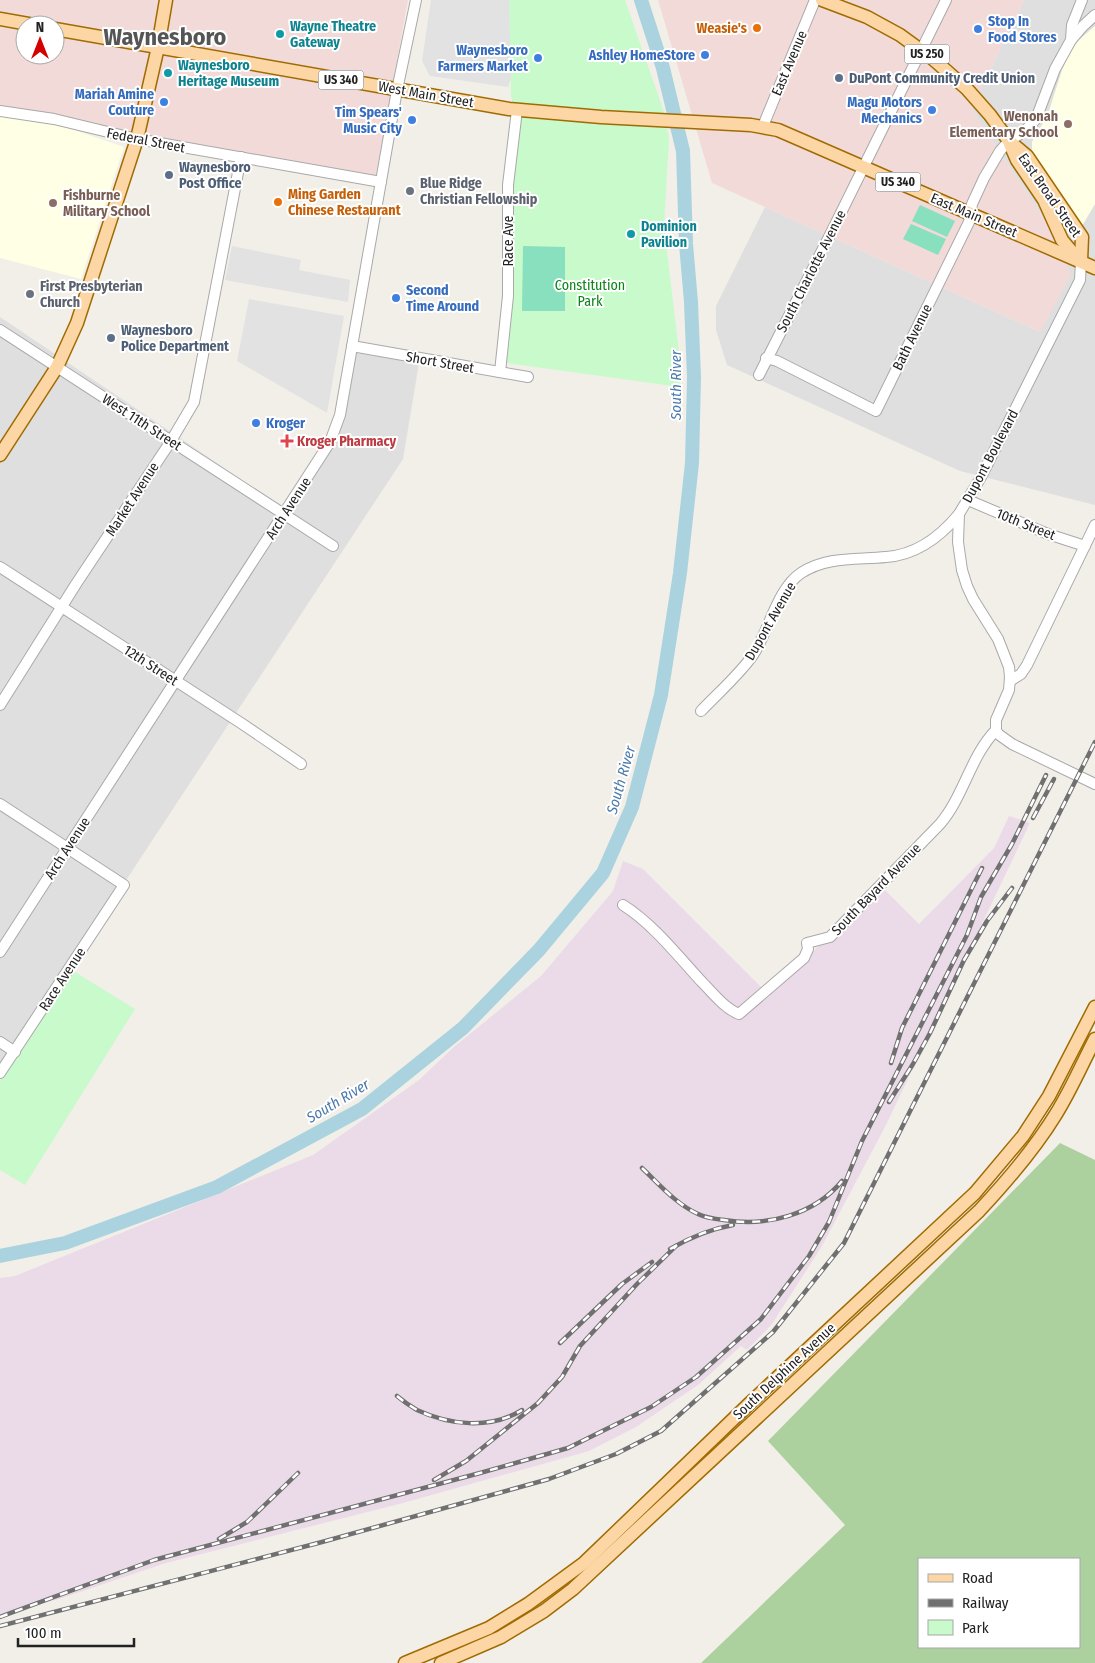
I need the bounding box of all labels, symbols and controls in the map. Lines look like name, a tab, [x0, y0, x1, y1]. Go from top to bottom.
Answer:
place label: Stop In Food Stores	[988, 13, 1057, 46]
north arrow	[15, 15, 65, 65]
place label: Wayne Theatre Gateway	[290, 18, 376, 51]
text: N	[36, 19, 44, 36]
place label: Weasie's	[697, 20, 747, 37]
marker: Weasie's	[751, 22, 763, 34]
district label: Waynesboro	[104, 23, 227, 51]
marker: Stop In Food Stores	[972, 23, 984, 35]
marker: Wayne Theatre Gateway	[274, 28, 286, 40]
street label: East Avenue	[768, 28, 811, 98]
place label: Waynesboro Farmers Market	[438, 42, 529, 75]
road number: US 250	[904, 44, 950, 64]
place label: Ashley HomeStore	[588, 47, 695, 64]
marker: Ashley HomeStore	[699, 49, 711, 61]
marker: Waynesboro Farmers Market	[532, 52, 544, 64]
place label: Waynesboro Heritage Museum	[178, 57, 279, 90]
marker: Waynesboro Heritage Museum	[162, 67, 174, 79]
road number: US 340	[318, 70, 364, 90]
place label: DuPont Community Credit Union	[849, 70, 1035, 87]
marker: DuPont Community Credit Union	[833, 72, 845, 84]
street label: West Main Street	[377, 78, 475, 111]
place label: Mariah Amine Couture	[75, 86, 154, 119]
place label: Magu Motors Mechanics	[847, 94, 922, 127]
marker: Mariah Amine Couture	[158, 96, 170, 108]
place label: Tim Spears' Music City	[335, 104, 402, 137]
marker: Magu Motors Mechanics	[926, 104, 938, 116]
place label: Wenonah Elementary School	[950, 108, 1058, 141]
marker: Tim Spears' Music City	[406, 114, 418, 126]
marker: Wenonah Elementary School	[1062, 118, 1074, 130]
street label: Federal Street	[105, 125, 187, 157]
street label: East Broad Street	[1014, 150, 1085, 241]
place label: Waynesboro Post Office	[179, 159, 251, 192]
marker: Waynesboro Post Office	[163, 169, 175, 181]
road number: US 340	[876, 172, 920, 192]
place label: Blue Ridge Christian Fellowship	[420, 175, 538, 208]
marker: Blue Ridge Christian Fellowship	[404, 185, 416, 197]
place label: Ming Garden Chinese Restaurant	[288, 186, 402, 219]
place label: Fishburne Military School	[63, 187, 150, 220]
street label: East Main Street	[928, 190, 1020, 242]
marker: Ming Garden Chinese Restaurant	[272, 196, 284, 208]
marker: Fishburne Military School	[47, 197, 59, 209]
street label: South Charlotte Avenue	[773, 207, 850, 335]
street label: Race Ave	[500, 216, 517, 266]
place label: Dominion Pavilion	[641, 218, 697, 251]
marker: Dominion Pavilion	[625, 228, 637, 240]
park label: Constitution Park	[555, 277, 625, 310]
place label: First Presbyterian Church	[40, 278, 143, 311]
place label: Second Time Around	[406, 282, 479, 315]
marker: First Presbyterian Church	[24, 288, 36, 300]
marker: Second Time Around	[390, 292, 402, 304]
street label: Bath Avenue	[889, 301, 936, 373]
place label: Waynesboro Police Department	[121, 322, 230, 355]
marker: Waynesboro Police Department	[105, 332, 117, 344]
street label: Short Street	[405, 348, 476, 377]
water label: South River	[667, 349, 685, 421]
street label: West 11th Street	[99, 390, 185, 455]
street label: Dupont Boulevard	[959, 407, 1022, 506]
place label: Kroger	[266, 415, 306, 432]
marker: Kroger	[250, 417, 262, 429]
place label: Kroger Pharmacy	[297, 433, 397, 450]
marker: Kroger Pharmacy	[281, 435, 293, 447]
street label: Market Avenue	[102, 459, 163, 540]
street label: Arch Avenue	[262, 474, 315, 543]
street label: 10th Street	[994, 505, 1058, 544]
street label: Dupont Avenue	[741, 579, 800, 663]
street label: 12th Street	[120, 642, 181, 689]
water label: South River	[602, 743, 640, 817]
street label: Arch Avenue	[41, 814, 94, 883]
street label: South Bayard Avenue	[828, 840, 925, 939]
street label: Race Avenue	[36, 944, 89, 1014]
water label: South River	[303, 1075, 373, 1127]
street label: South Delphine Avenue	[730, 1320, 839, 1423]
legend	[918, 1558, 1080, 1648]
text: Road	[962, 1569, 993, 1587]
text: Railway	[962, 1594, 1009, 1612]
scale bar	[18, 1616, 134, 1648]
text: Park	[962, 1619, 989, 1637]
text: 100 m	[25, 1624, 62, 1642]

